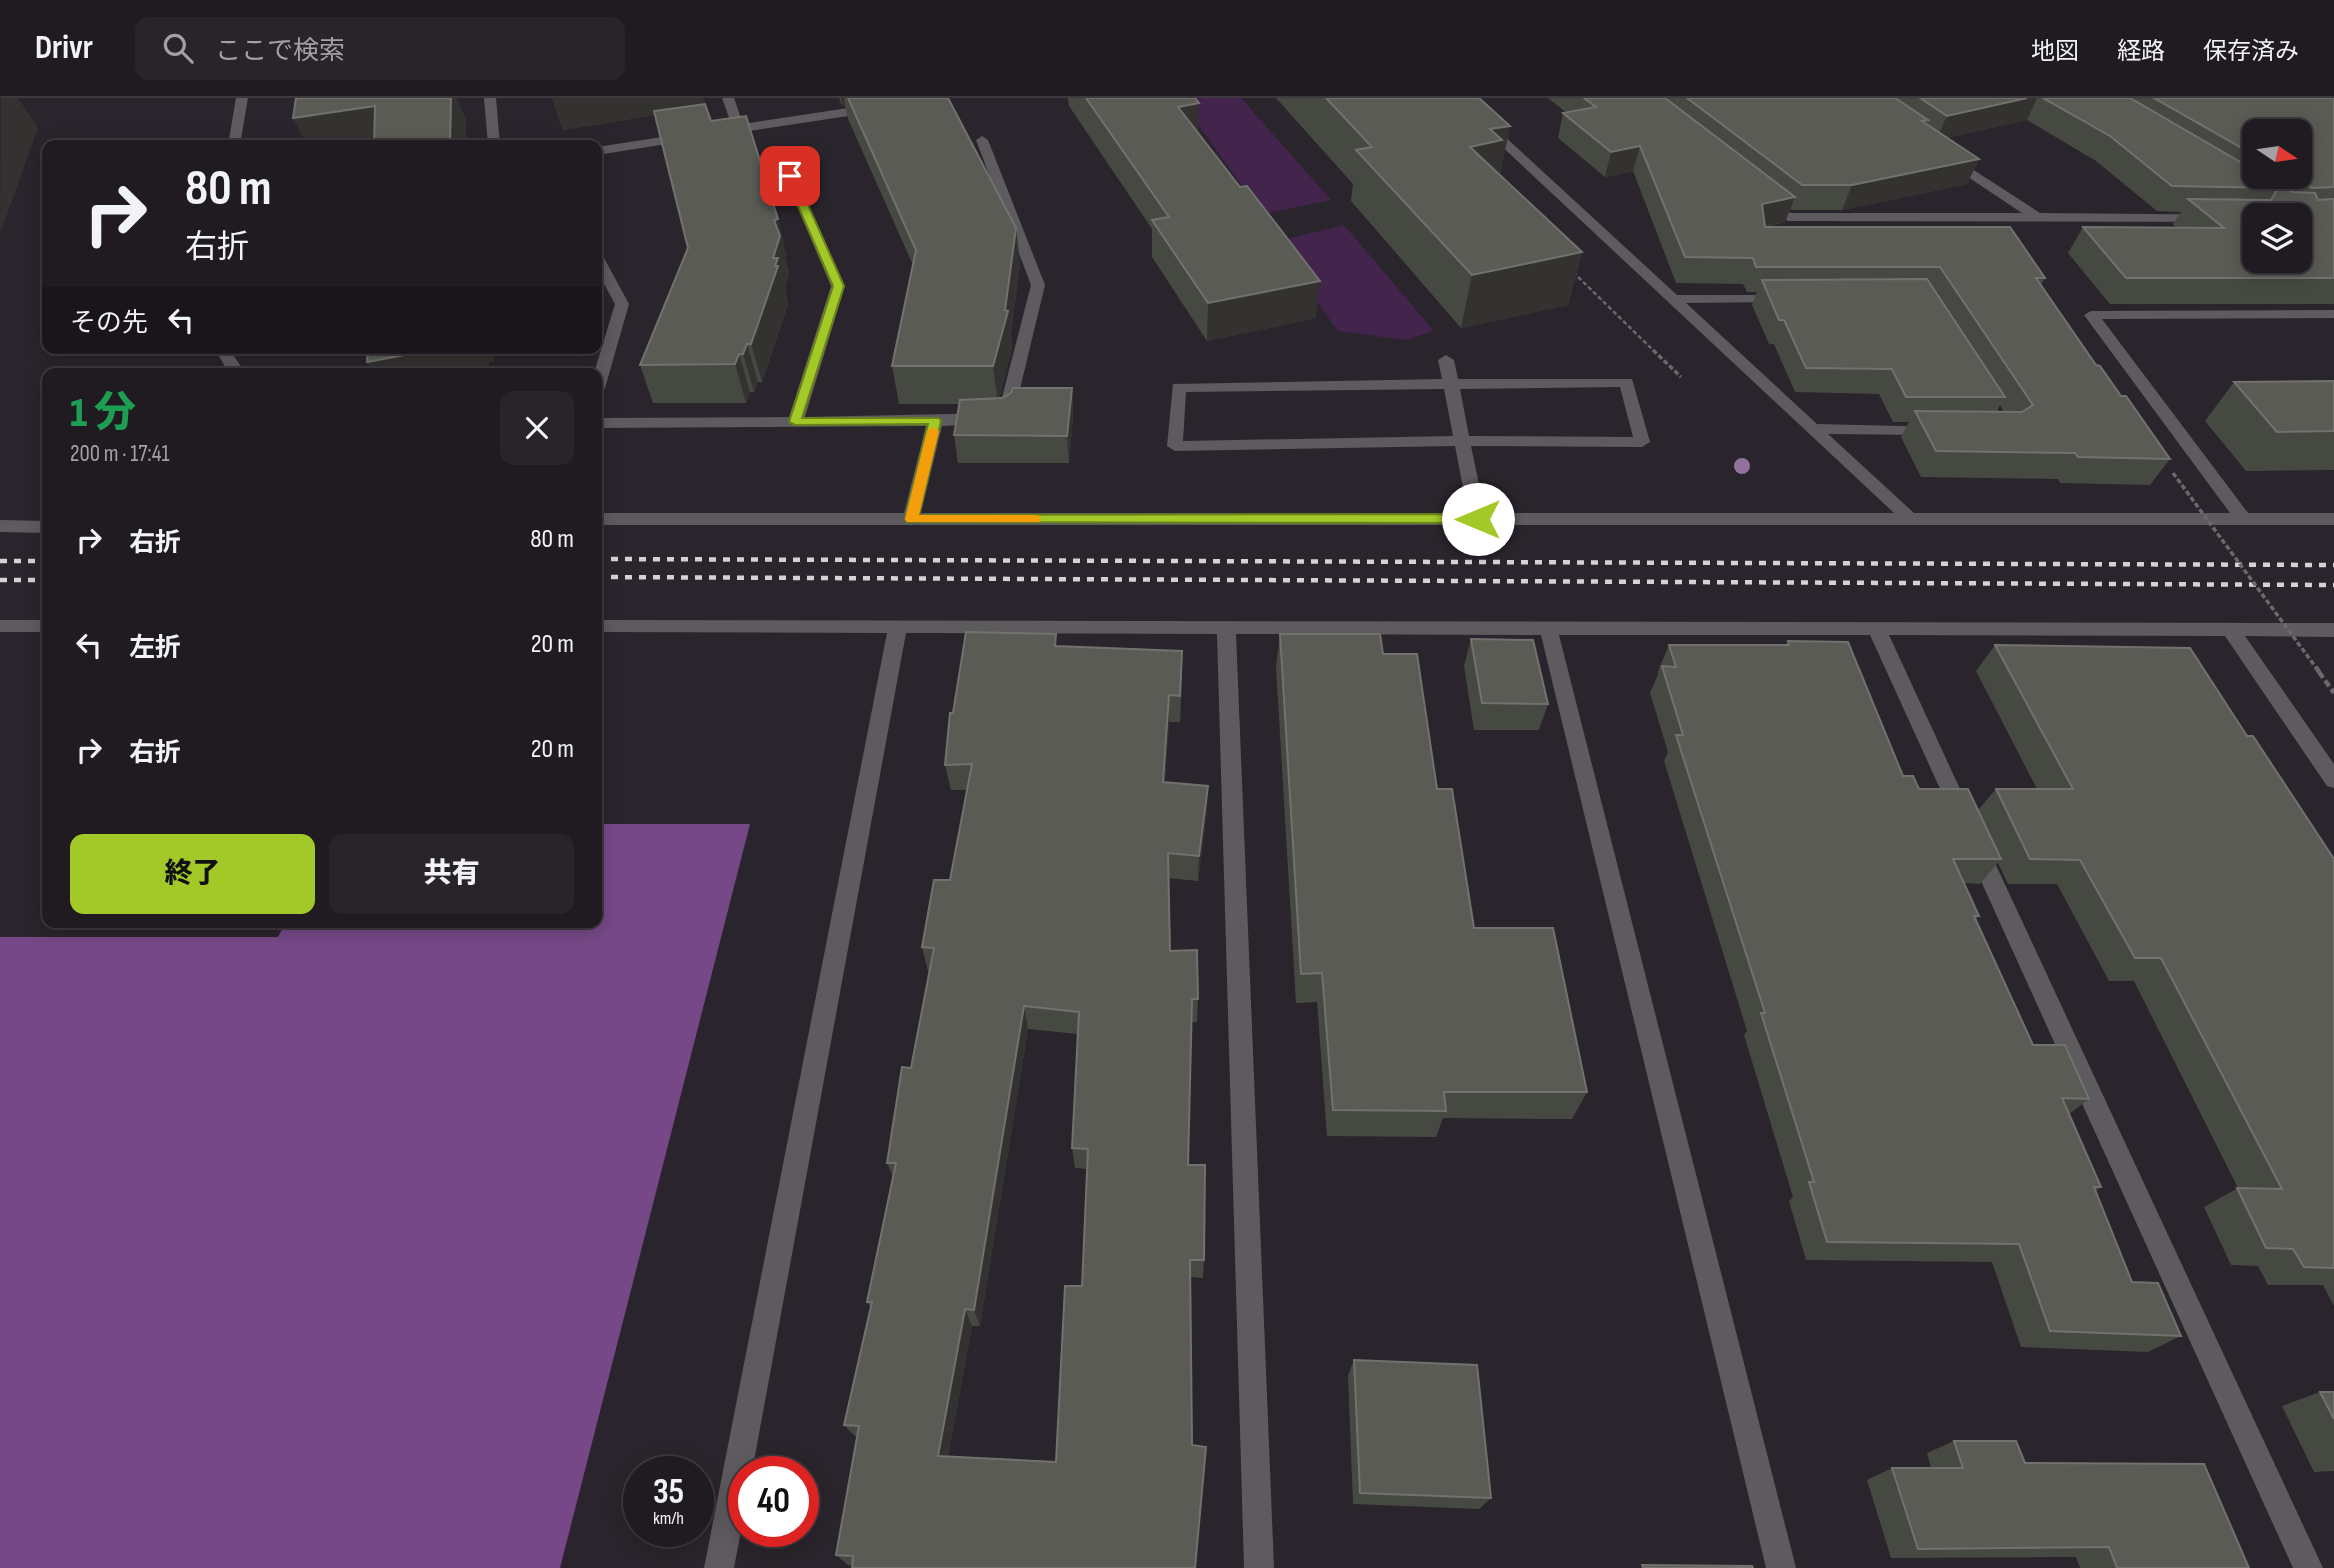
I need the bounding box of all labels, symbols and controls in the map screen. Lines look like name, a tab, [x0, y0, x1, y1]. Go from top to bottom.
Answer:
search box	[135, 17, 625, 80]
text: Drivr	[35, 28, 93, 68]
icon: search	[159, 29, 197, 67]
text: ここで検索	[215, 36, 345, 67]
text: 地図	[2031, 37, 2079, 66]
text: 経路	[2117, 37, 2165, 66]
text: 保存済み	[2203, 37, 2299, 66]
north arrow	[2242, 119, 2312, 189]
map controls	[2242, 119, 2312, 273]
pin	[760, 146, 820, 206]
icon: arrive	[771, 157, 809, 195]
text: 80 m	[185, 160, 272, 219]
icon: right	[70, 168, 161, 259]
button: layers	[2242, 203, 2312, 273]
text: 右折	[185, 228, 249, 267]
icon: left	[162, 301, 200, 339]
text: その先	[70, 308, 148, 339]
text: 1 分	[70, 388, 136, 439]
button: close	[500, 391, 574, 465]
text: 200 m · 17:41	[70, 440, 169, 468]
position arrow	[1441, 482, 1515, 556]
icon: right	[70, 521, 108, 559]
text: 80 m	[530, 524, 574, 555]
text: 右折	[129, 528, 181, 559]
icon: left	[70, 626, 108, 664]
text: 20 m	[531, 629, 574, 660]
text: 左折	[129, 633, 181, 664]
icon: right	[70, 731, 108, 769]
text: 20 m	[531, 734, 574, 765]
text: 右折	[129, 738, 181, 769]
button: 終了	[70, 834, 315, 914]
button: 共有	[329, 834, 574, 914]
speed limit sign: 40	[728, 1456, 819, 1547]
text: 35	[653, 1471, 684, 1514]
text: km/h	[653, 1508, 684, 1529]

